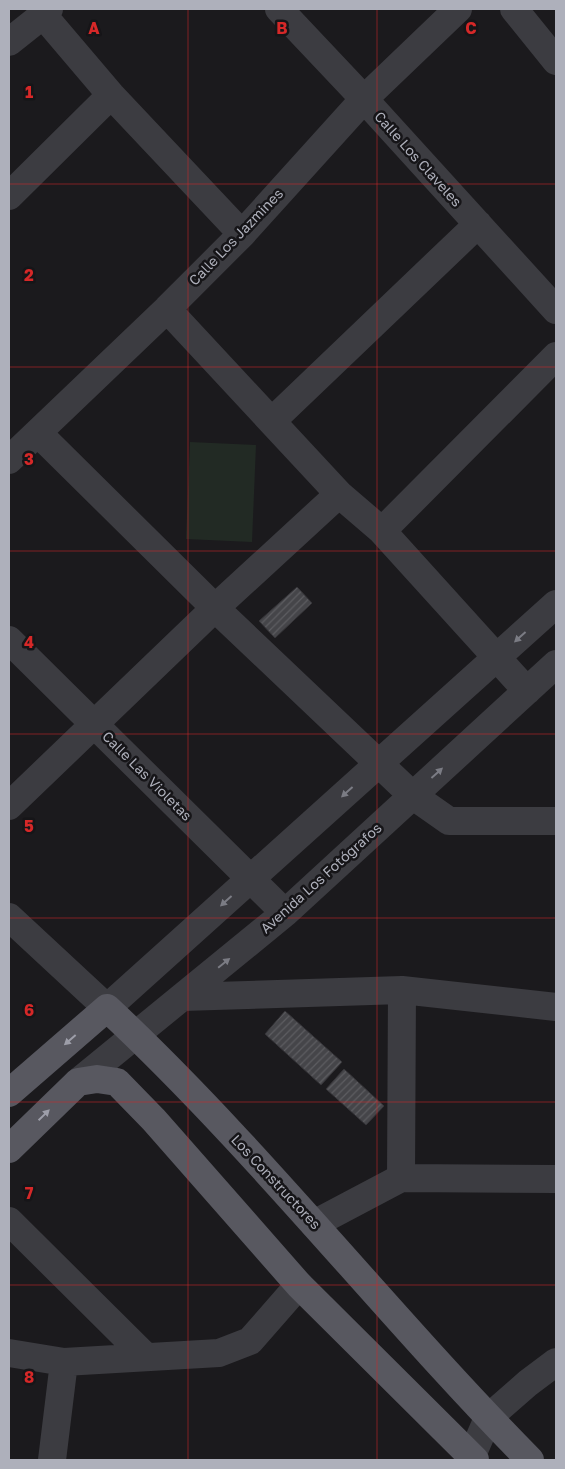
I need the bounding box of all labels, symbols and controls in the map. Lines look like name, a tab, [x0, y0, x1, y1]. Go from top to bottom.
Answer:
text: A	[88, 18, 100, 38]
text: B	[276, 18, 288, 38]
text: C	[465, 18, 477, 38]
text: 1	[25, 82, 33, 102]
street label: Calle Los Claveles	[371, 108, 466, 210]
street label: Calle Los Jazmines	[185, 185, 286, 289]
text: 2	[24, 265, 34, 285]
text: 3	[24, 449, 34, 469]
one-way arrow	[514, 631, 526, 643]
text: 4	[24, 632, 34, 652]
street label: Calle Las Violetas	[99, 727, 196, 824]
one-way arrow	[430, 767, 442, 779]
one-way arrow	[341, 787, 354, 798]
text: 5	[24, 816, 34, 836]
street label: Avenida Los Fotógrafos	[257, 819, 385, 936]
one-way arrow	[221, 895, 233, 907]
one-way arrow	[217, 957, 230, 968]
text: 6	[24, 1000, 34, 1020]
one-way arrow	[64, 1034, 77, 1045]
one-way arrow	[37, 1109, 49, 1121]
street label: Los Constructores	[228, 1131, 325, 1232]
text: 7	[25, 1183, 34, 1203]
text: 8	[24, 1367, 34, 1387]

